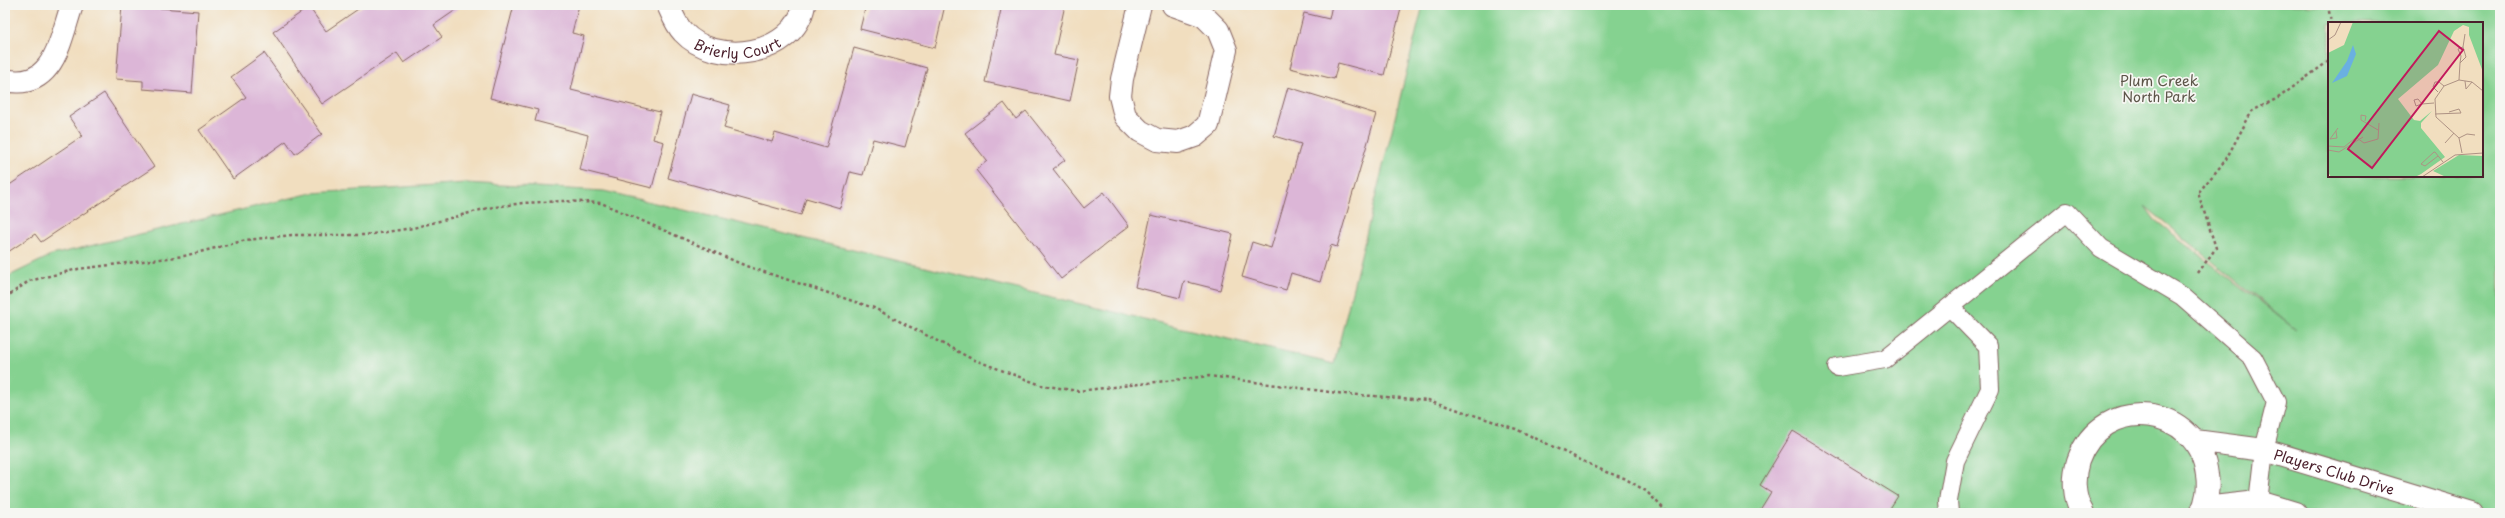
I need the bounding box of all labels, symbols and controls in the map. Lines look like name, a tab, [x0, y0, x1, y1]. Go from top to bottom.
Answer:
inset map	[2328, 22, 2483, 177]
street label: Brierly Court	[693, 29, 781, 45]
text: Brierly Court	[691, 31, 785, 63]
park label: Plum Creek North Park	[2120, 70, 2199, 107]
street label: Players Club Drive	[2271, 443, 2397, 499]

